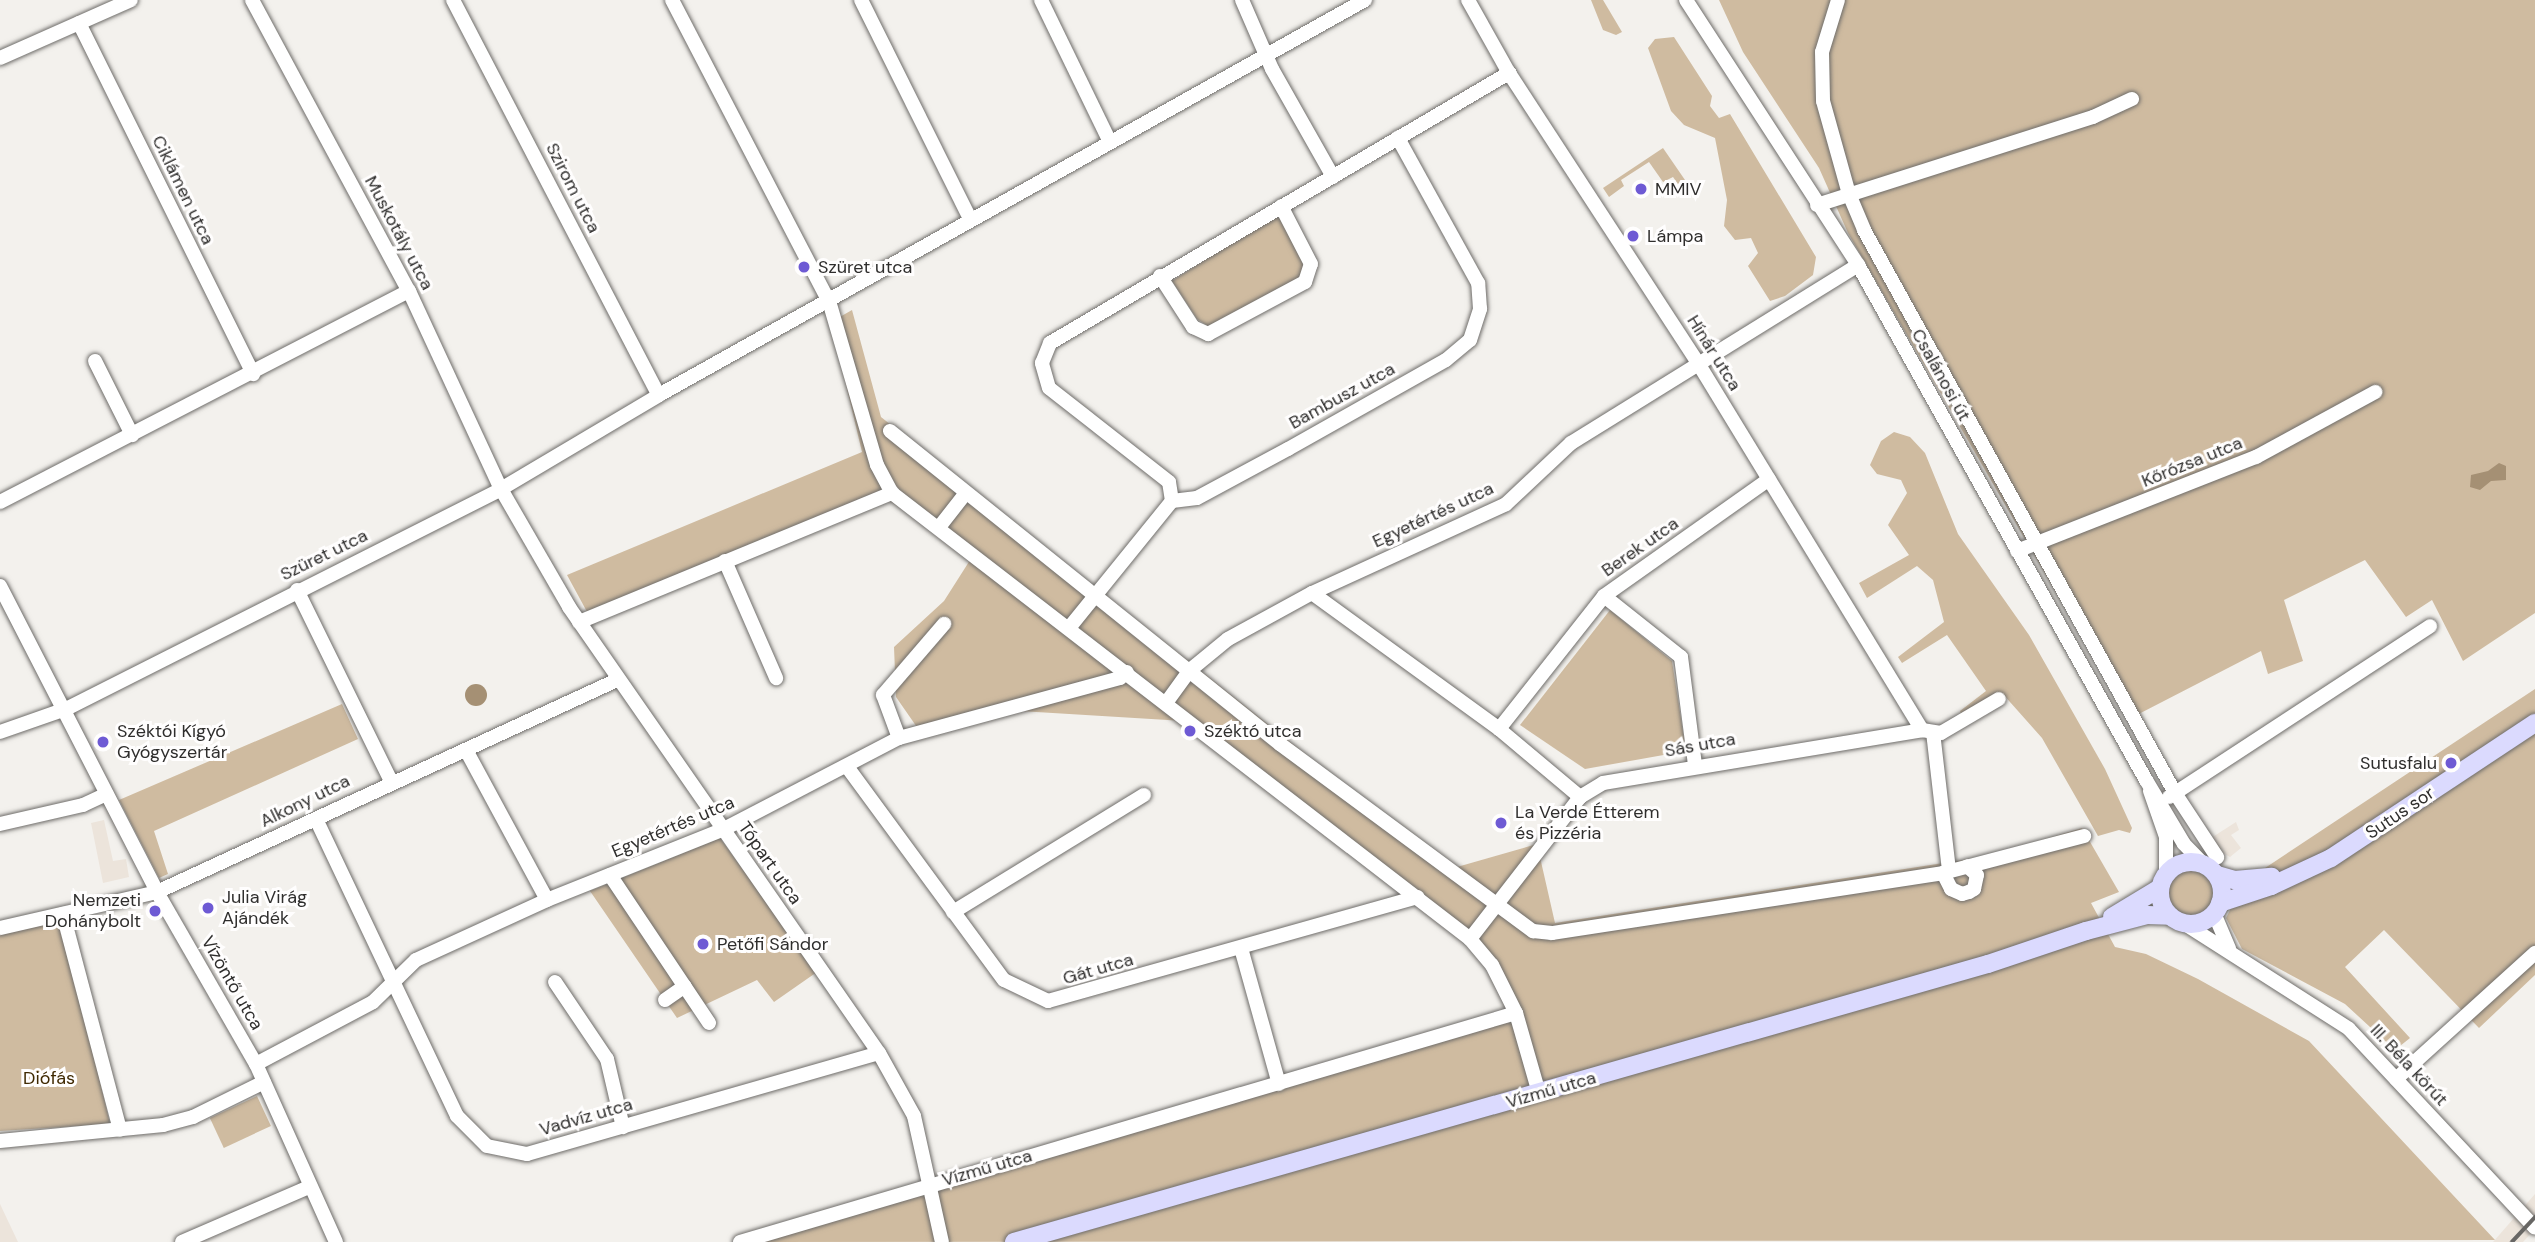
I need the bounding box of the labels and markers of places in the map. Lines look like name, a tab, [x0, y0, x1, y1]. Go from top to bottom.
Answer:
place label: MMIV	[1655, 178, 1702, 200]
marker: MMIV	[1633, 181, 1649, 197]
place label: Lámpa	[1647, 225, 1703, 247]
marker: Lámpa	[1625, 228, 1641, 244]
place label: Szüret utca	[818, 256, 912, 278]
marker: Szüret utca	[796, 259, 812, 275]
place label: Széktó utca	[1204, 720, 1301, 742]
place label: Széktói Kígyó Gyógyszertár	[117, 721, 227, 764]
marker: Széktó utca	[1182, 723, 1198, 739]
marker: Széktói Kígyó Gyógyszertár	[95, 734, 111, 750]
place label: Sutusfalu	[2360, 752, 2437, 774]
marker: Sutusfalu	[2443, 755, 2459, 771]
place label: La Verde Étterem és Pizzéria	[1515, 802, 1660, 844]
marker: La Verde Étterem és Pizzéria	[1493, 815, 1509, 831]
place label: Julia Virág Ajándék	[222, 887, 307, 930]
place label: Nemzeti Dohánybolt	[45, 890, 141, 932]
marker: Julia Virág Ajándék	[200, 900, 216, 916]
marker: Nemzeti Dohánybolt	[147, 903, 163, 919]
place label: Petőfi Sándor	[717, 933, 828, 955]
marker: Petőfi Sándor	[695, 936, 711, 952]

